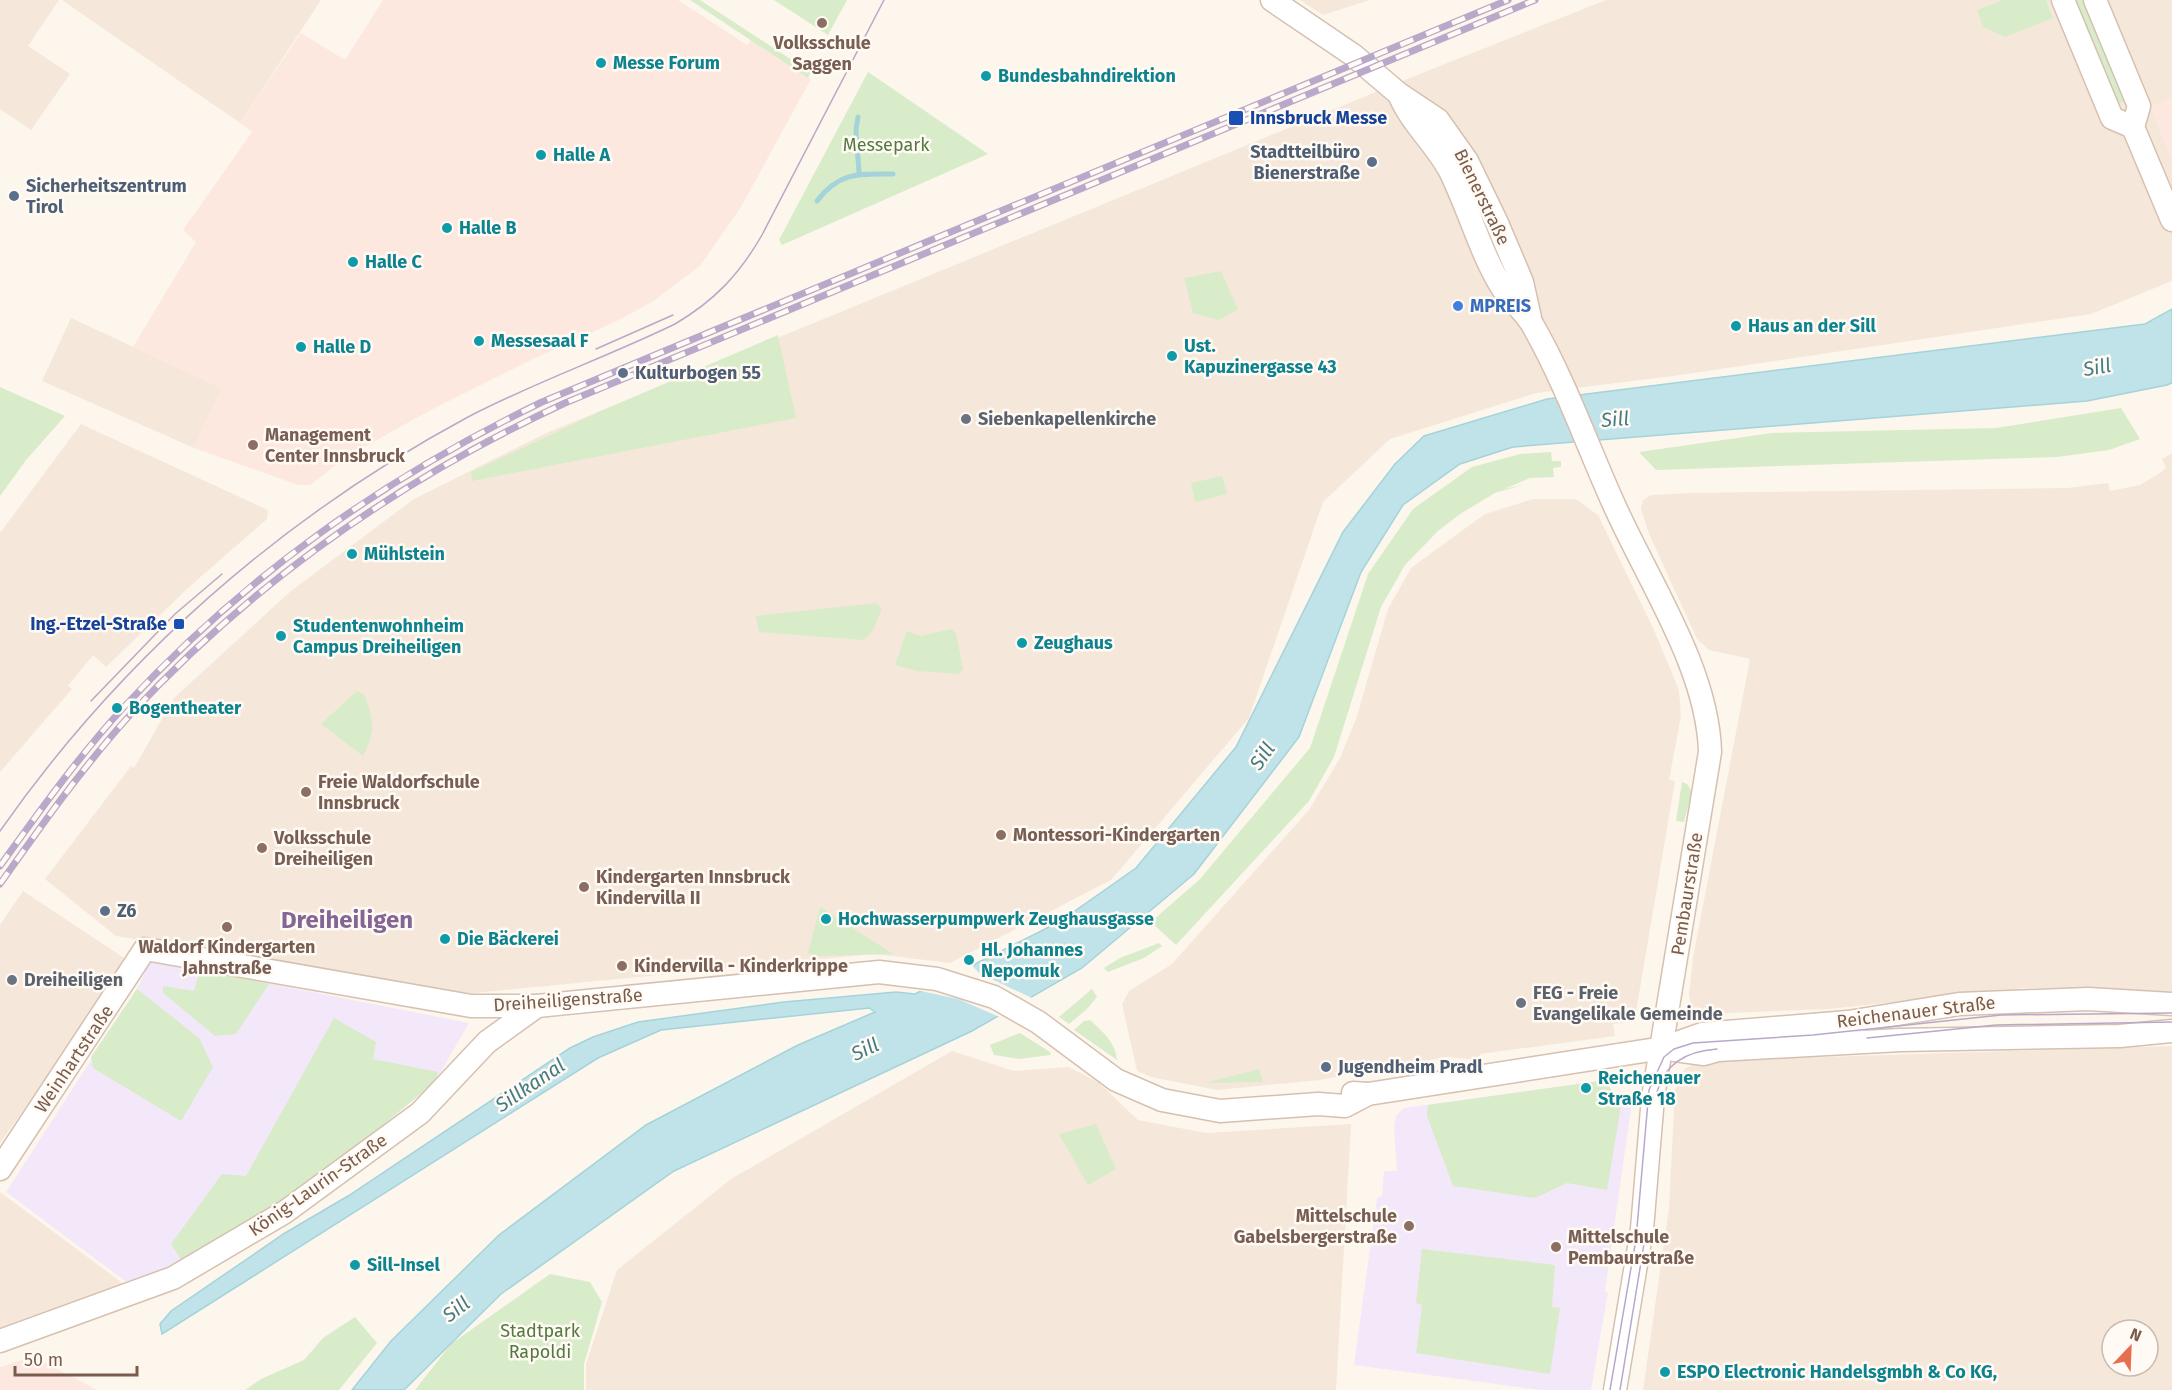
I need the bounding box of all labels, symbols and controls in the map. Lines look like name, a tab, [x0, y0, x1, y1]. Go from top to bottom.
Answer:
marker: Volksschule Saggen	[815, 16, 829, 30]
place label: Volksschule Saggen	[772, 32, 871, 75]
place label: Messe Forum	[613, 52, 720, 74]
marker: Messe Forum	[594, 56, 608, 70]
place label: Bundesbahndirektion	[998, 65, 1176, 87]
marker: Bundesbahndirektion	[979, 69, 993, 83]
place label: Innsbruck Messe	[1250, 107, 1387, 129]
marker: Innsbruck Messe	[1227, 109, 1245, 127]
park label: Messepark	[843, 134, 930, 156]
place label: Stadtteilbüro Bienerstraße	[1250, 141, 1360, 184]
place label: Halle A	[553, 144, 610, 166]
street label: Bienerstraße	[1449, 145, 1515, 249]
marker: Halle A	[534, 148, 548, 162]
marker: Stadtteilbüro Bienerstraße	[1365, 155, 1379, 169]
place label: Sicherheitszentrum Tirol	[26, 175, 187, 218]
marker: Sicherheitszentrum Tirol	[7, 189, 21, 203]
place label: Halle B	[459, 217, 517, 239]
marker: Halle B	[440, 221, 454, 235]
place label: Halle C	[365, 251, 422, 273]
marker: Halle C	[346, 255, 360, 269]
place label: MPREIS	[1470, 295, 1531, 317]
marker: MPREIS	[1451, 299, 1465, 313]
place label: Haus an der Sill	[1748, 315, 1877, 337]
marker: Haus an der Sill	[1729, 319, 1743, 333]
place label: Messesaal F	[491, 330, 589, 352]
marker: Messesaal F	[472, 334, 486, 348]
place label: Ust. Kapuzinergasse 43	[1184, 335, 1337, 378]
place label: Halle D	[313, 336, 371, 358]
marker: Halle D	[294, 340, 308, 354]
marker: Ust. Kapuzinergasse 43	[1165, 349, 1179, 363]
water label: Sill	[2080, 353, 2113, 381]
place label: Kulturbogen 55	[635, 362, 761, 384]
marker: Kulturbogen 55	[616, 366, 630, 380]
water label: Sill	[1599, 406, 1630, 432]
place label: Siebenkapellenkirche	[978, 408, 1156, 430]
marker: Siebenkapellenkirche	[959, 412, 973, 426]
place label: Management Center Innsbruck	[265, 424, 406, 467]
marker: Management Center Innsbruck	[246, 438, 260, 452]
place label: Mühlstein	[364, 543, 445, 565]
marker: Mühlstein	[345, 547, 359, 561]
place label: Ing.-Etzel-Straße	[30, 613, 167, 635]
place label: Studentenwohnheim Campus Dreiheiligen	[293, 615, 464, 658]
marker: Ing.-Etzel-Straße	[172, 617, 186, 631]
marker: Studentenwohnheim Campus Dreiheiligen	[274, 629, 288, 643]
place label: Zeughaus	[1034, 632, 1113, 654]
marker: Zeughaus	[1015, 636, 1029, 650]
place label: Bogentheater	[129, 697, 242, 719]
marker: Bogentheater	[110, 701, 124, 715]
water label: Sill	[1244, 738, 1280, 775]
place label: Freie Waldorfschule Innsbruck	[318, 771, 480, 814]
marker: Freie Waldorfschule Innsbruck	[299, 785, 313, 799]
place label: Montessori-Kindergarten	[1013, 824, 1220, 846]
place label: Volksschule Dreiheiligen	[273, 827, 373, 870]
marker: Montessori-Kindergarten	[994, 828, 1008, 842]
street label: Pembaurstraße	[1666, 831, 1708, 957]
marker: Volksschule Dreiheiligen	[255, 841, 269, 855]
place label: Kindergarten Innsbruck Kindervilla II	[596, 866, 791, 909]
marker: Kindergarten Innsbruck Kindervilla II	[577, 880, 591, 894]
place label: Z6	[117, 900, 137, 922]
marker: Z6	[98, 904, 112, 918]
district label: Dreiheiligen	[281, 906, 413, 934]
place label: Hochwasserpumpwerk Zeughausgasse	[838, 908, 1154, 930]
marker: Hochwasserpumpwerk Zeughausgasse	[819, 912, 833, 926]
marker: Waldorf Kindergarten Jahnstraße	[220, 920, 234, 934]
place label: Die Bäckerei	[457, 928, 559, 950]
marker: Die Bäckerei	[438, 932, 452, 946]
place label: Waldorf Kindergarten Jahnstraße	[139, 936, 315, 979]
place label: Hl. Johannes Nepomuk	[981, 939, 1083, 982]
marker: Hl. Johannes Nepomuk	[962, 953, 976, 967]
place label: Kindervilla - Kinderkrippe	[634, 955, 848, 977]
marker: Kindervilla - Kinderkrippe	[615, 959, 629, 973]
place label: Dreiheiligen	[24, 969, 123, 991]
marker: Dreiheiligen	[5, 973, 19, 987]
place label: FEG - Freie Evangelikale Gemeinde	[1533, 982, 1723, 1025]
street label: Dreiheiligenstraße	[493, 984, 643, 1016]
street label: Reichenauer Straße	[1835, 991, 1997, 1033]
marker: FEG - Freie Evangelikale Gemeinde	[1514, 996, 1528, 1010]
street label: Weinhartstraße	[30, 1001, 118, 1117]
water label: Sill	[846, 1032, 883, 1066]
water label: Sillkanal	[490, 1053, 569, 1118]
place label: Jugendheim Pradl	[1337, 1056, 1483, 1078]
marker: Jugendheim Pradl	[1319, 1060, 1333, 1074]
place label: Reichenauer Straße 18	[1598, 1067, 1701, 1110]
marker: Reichenauer Straße 18	[1579, 1081, 1593, 1095]
street label: König-Laurin-Straße	[245, 1129, 391, 1241]
place label: Mittelschule Gabelsbergerstraße	[1234, 1205, 1397, 1248]
marker: Mittelschule Gabelsbergerstraße	[1402, 1219, 1416, 1233]
place label: Mittelschule Pembaurstraße	[1568, 1226, 1694, 1269]
marker: Mittelschule Pembaurstraße	[1549, 1240, 1563, 1254]
place label: Sill-Insel	[367, 1254, 440, 1276]
marker: Sill-Insel	[348, 1258, 362, 1272]
water label: Sill	[437, 1291, 474, 1328]
north arrow	[2100, 1318, 2160, 1378]
park label: Stadtpark Rapoldi	[500, 1320, 581, 1363]
text: N	[2127, 1324, 2144, 1345]
scale bar	[15, 1339, 136, 1377]
text: 50 m	[24, 1349, 63, 1371]
place label: ESPO Electronic Handelsgmbh & Co KG,	[1677, 1361, 1997, 1383]
marker: ESPO Electronic Handelsgmbh & Co KG,	[1658, 1365, 1672, 1379]

